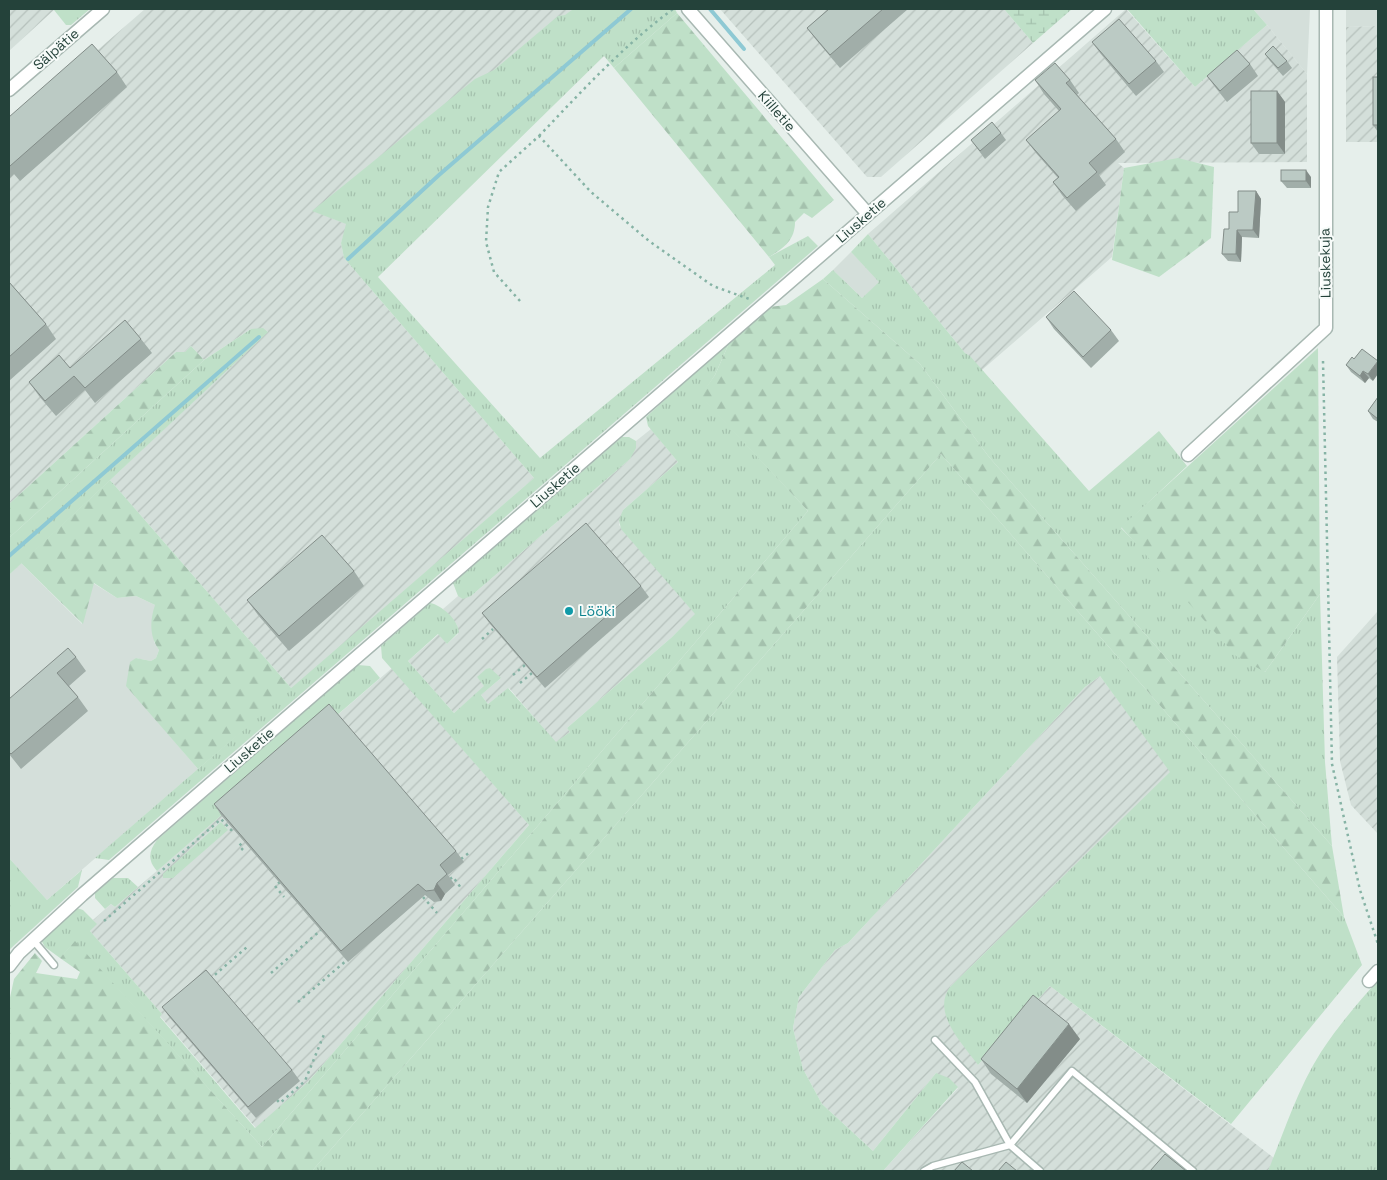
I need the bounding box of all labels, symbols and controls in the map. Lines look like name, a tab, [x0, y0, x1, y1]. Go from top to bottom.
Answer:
street label: Sälpätie	[29, 24, 83, 74]
street label: Kiilletie	[754, 87, 800, 135]
street label: Liusketie	[832, 193, 890, 247]
street label: Liuskekuja	[1315, 228, 1335, 298]
street label: Liusketie	[526, 458, 584, 512]
place label: Lööki	[579, 602, 615, 620]
marker: Lööki	[563, 605, 575, 617]
street label: Liusketie	[220, 723, 278, 777]

